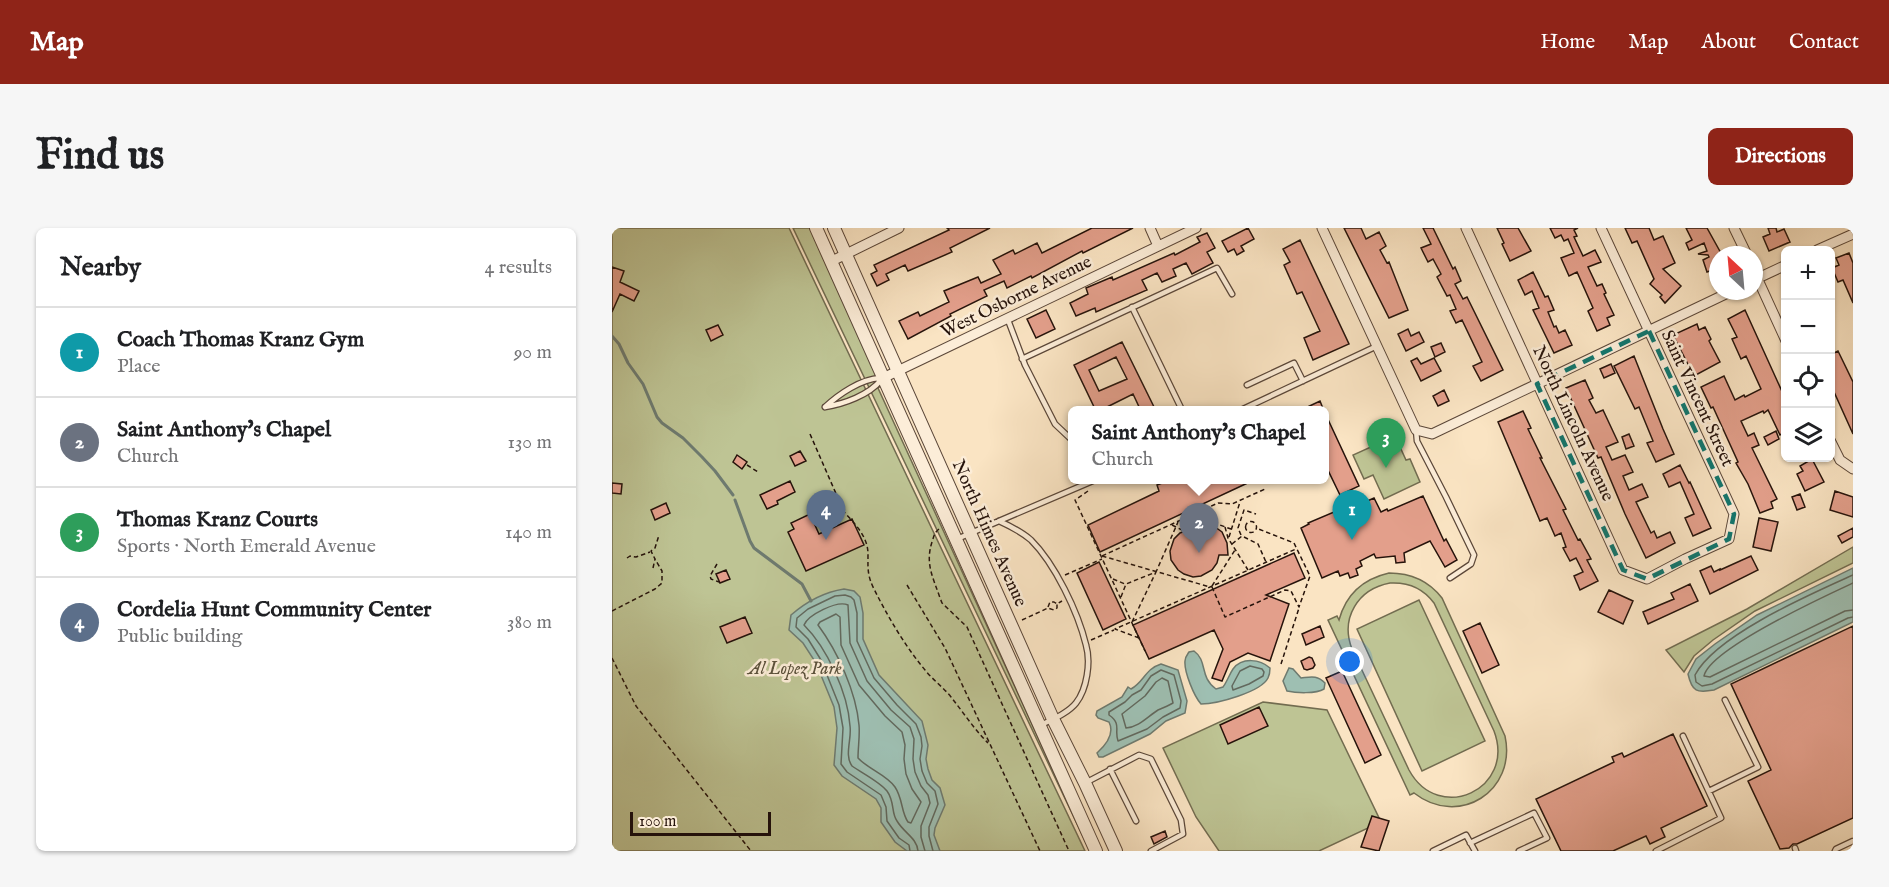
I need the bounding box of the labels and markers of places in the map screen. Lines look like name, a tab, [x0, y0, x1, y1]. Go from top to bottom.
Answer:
pin: 3	[1366, 418, 1406, 468]
pin: 4	[806, 490, 846, 540]
pin: 1	[1332, 490, 1372, 540]
pin: 2	[1180, 504, 1218, 553]

